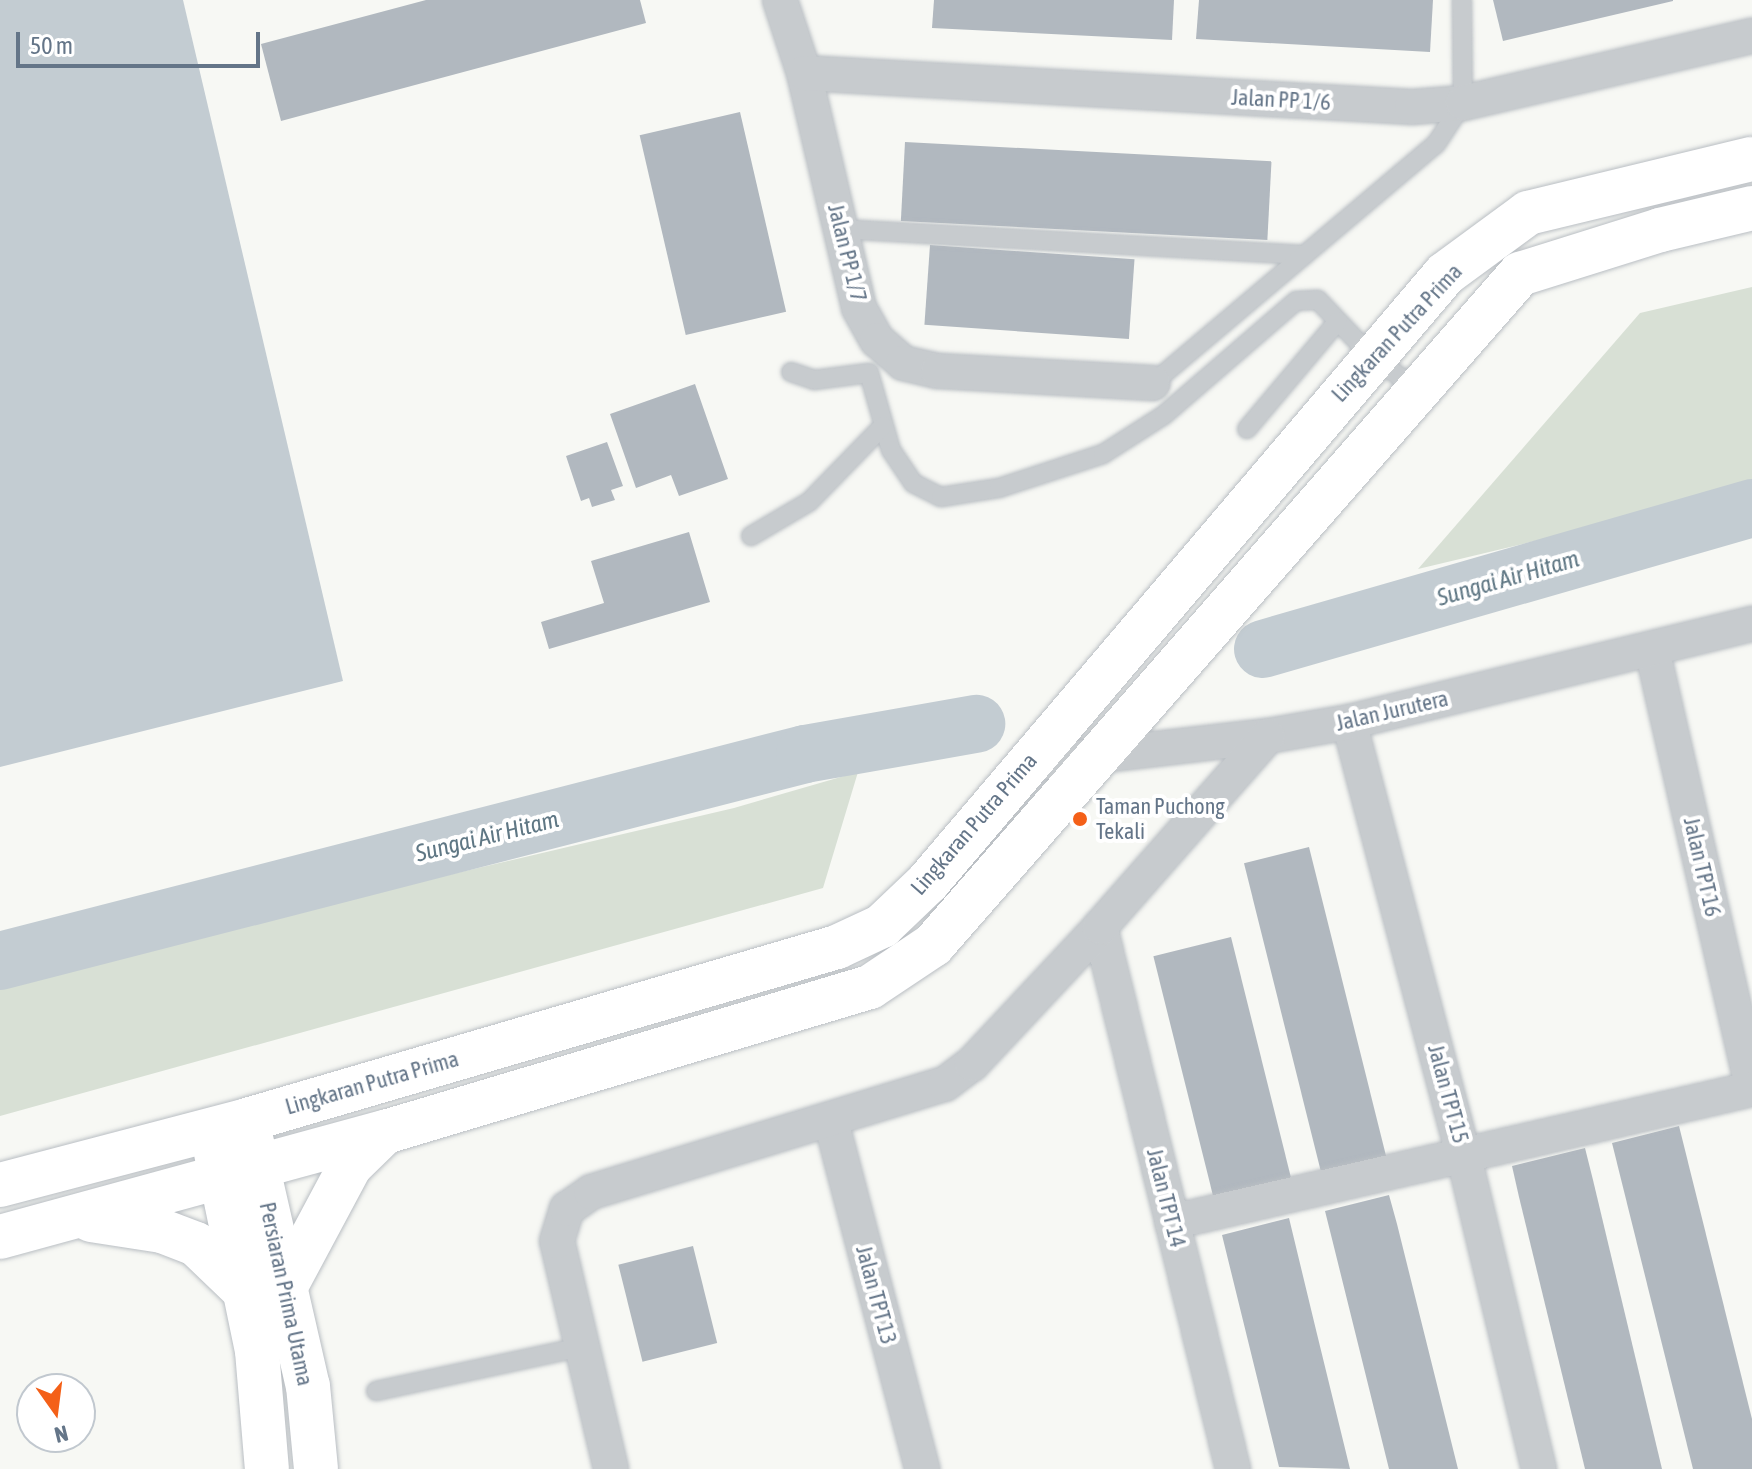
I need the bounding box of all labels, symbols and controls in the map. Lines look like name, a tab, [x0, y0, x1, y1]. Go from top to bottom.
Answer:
scale bar	[20, 16, 264, 66]
text: 50 m	[30, 32, 73, 59]
street label: Jalan PP 1/6	[1231, 84, 1331, 116]
street label: Jalan PP 1/7	[822, 201, 872, 305]
street label: Lingkaran Putra Prima	[1326, 259, 1468, 407]
water label: Sungai Air Hitam	[1434, 544, 1582, 612]
street label: Jalan Jurutera	[1333, 685, 1451, 737]
street label: Lingkaran Putra Prima	[905, 748, 1043, 900]
place label: Taman Puchong Tekali	[1096, 793, 1225, 844]
water label: Sungai Air Hitam	[413, 804, 561, 868]
marker: Taman Puchong Tekali	[1071, 810, 1089, 828]
street label: Jalan TPT 16	[1678, 815, 1726, 919]
street label: Jalan TPT 15	[1422, 1042, 1474, 1146]
street label: Lingkaran Putra Prima	[282, 1046, 462, 1120]
street label: Jalan TPT 14	[1141, 1146, 1191, 1250]
street label: Persiaran Prima Utama	[254, 1200, 318, 1388]
street label: Jalan TPT 13	[850, 1243, 902, 1347]
north arrow	[16, 1373, 96, 1453]
text: N	[52, 1420, 71, 1449]

